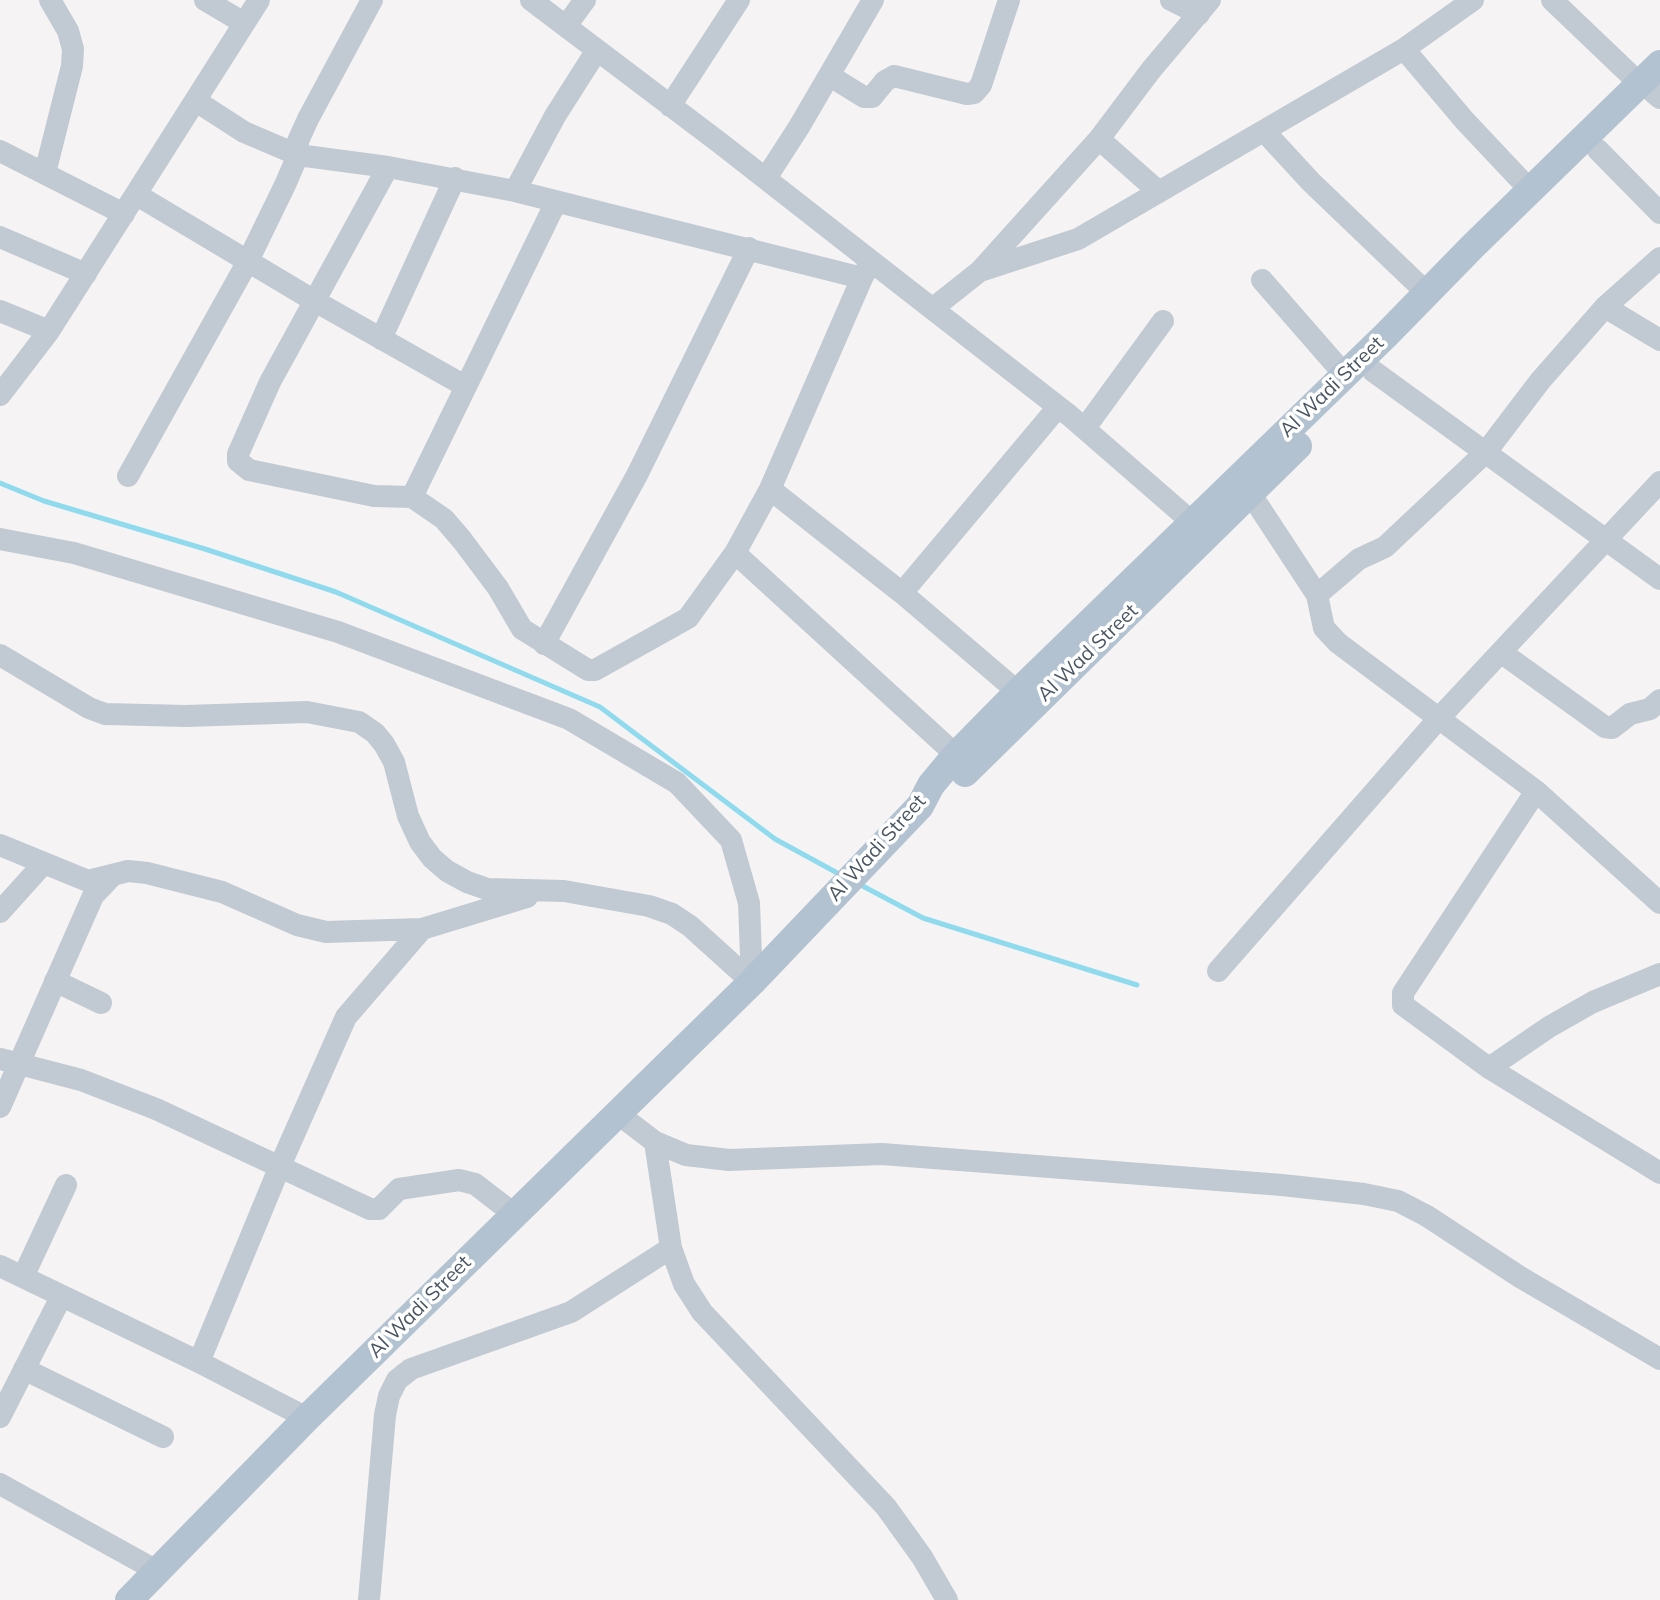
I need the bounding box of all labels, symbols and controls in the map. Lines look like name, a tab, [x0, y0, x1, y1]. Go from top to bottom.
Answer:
street label: Al Wadi Street	[1275, 331, 1389, 443]
street label: Al Wad Street	[1033, 599, 1143, 707]
street label: Al Wadi Street	[823, 790, 931, 906]
street label: Al Wadi Street	[364, 1251, 476, 1363]

